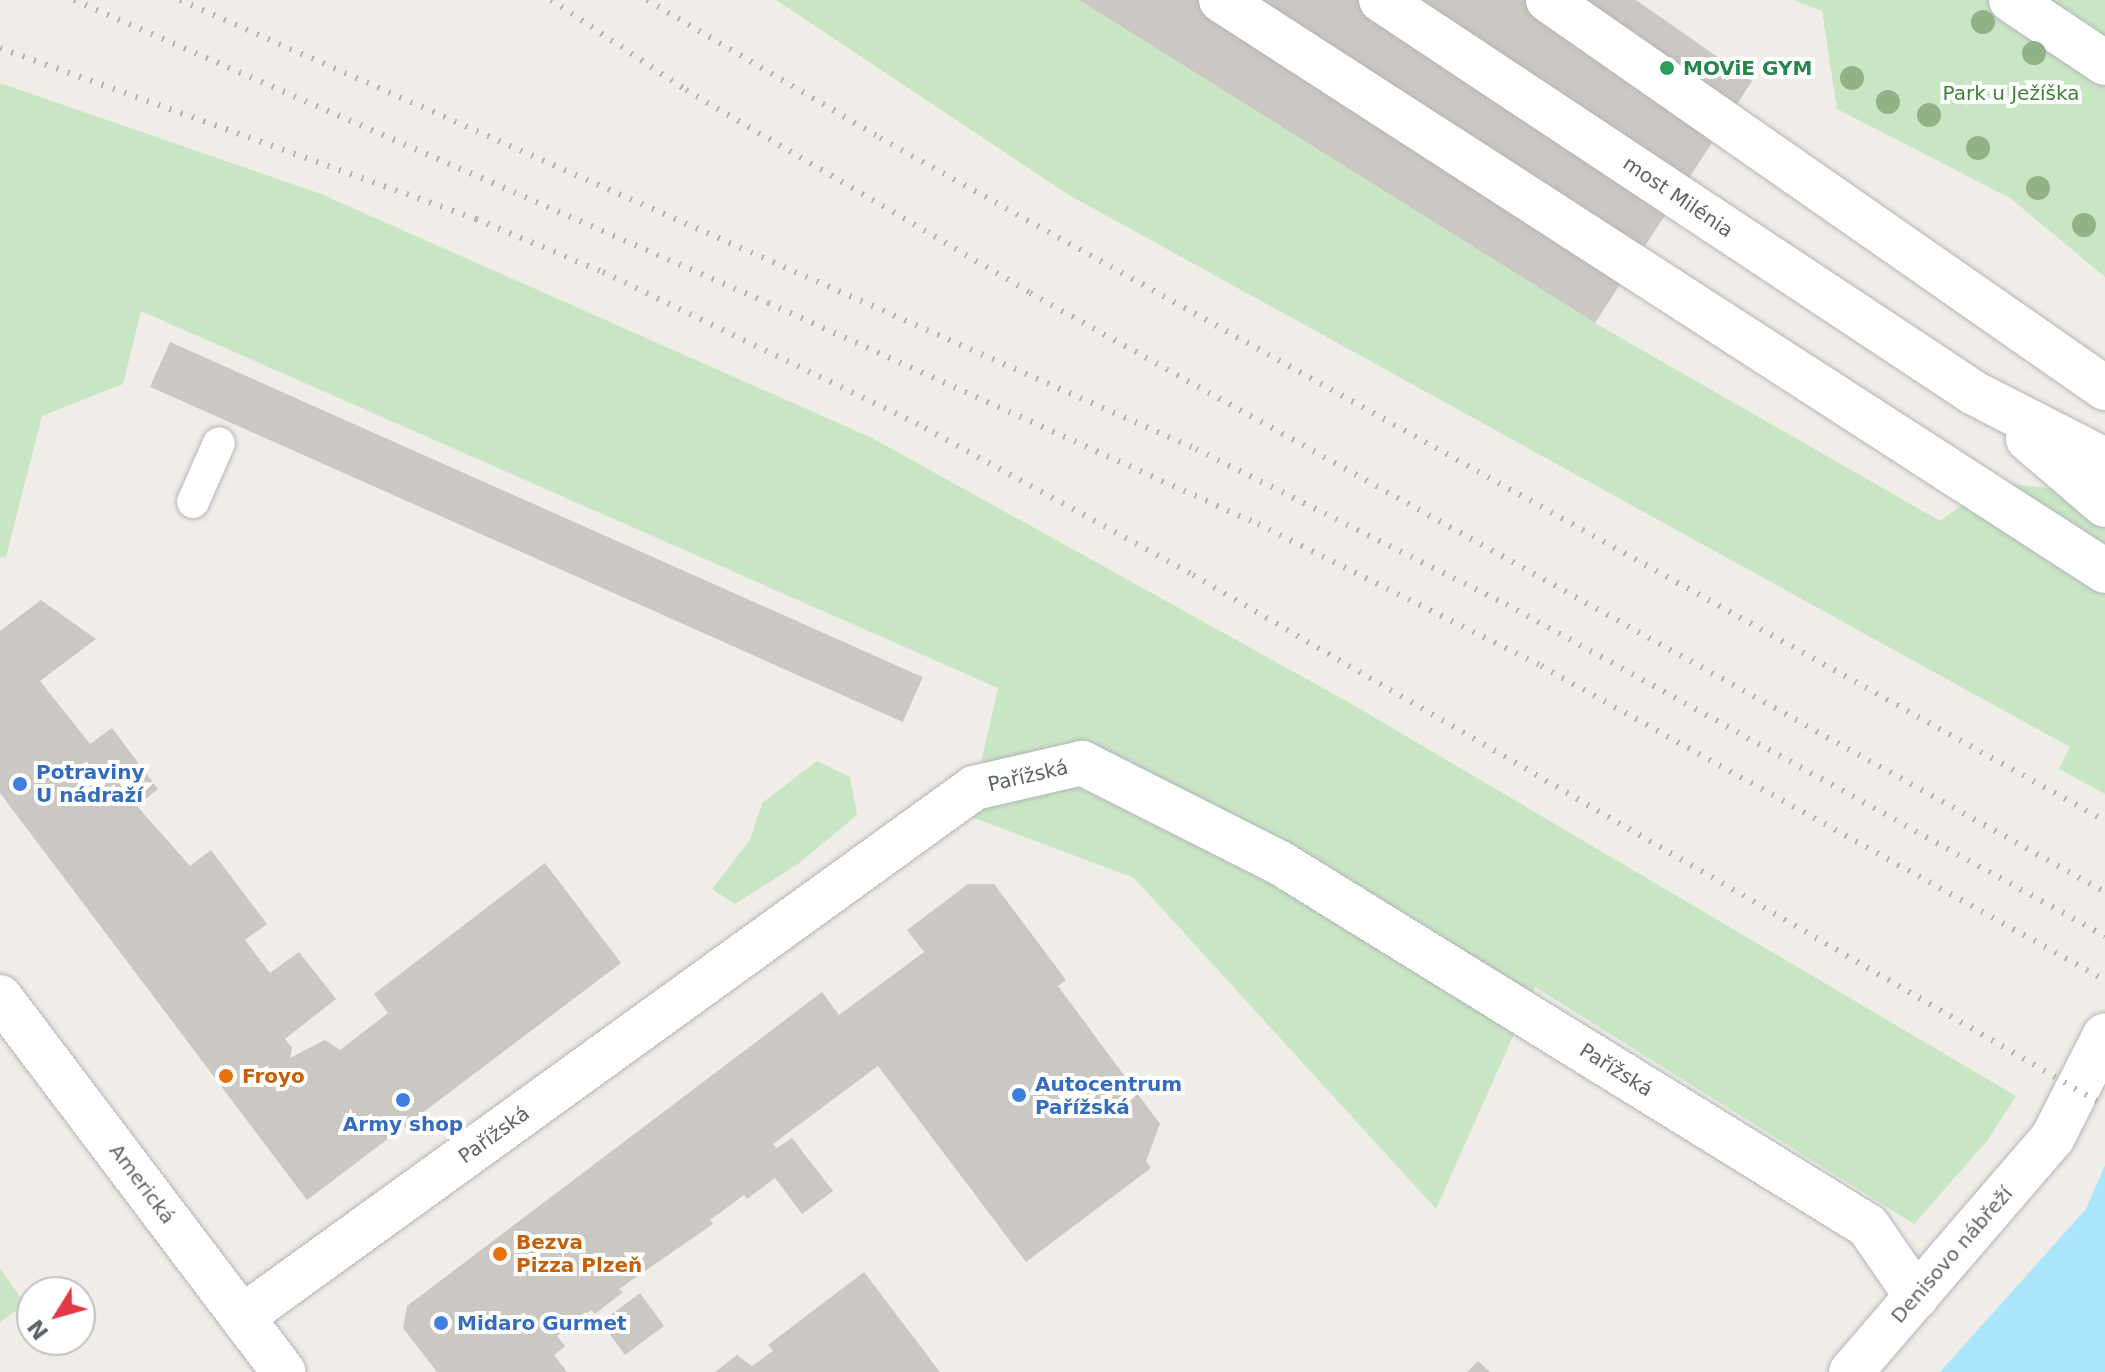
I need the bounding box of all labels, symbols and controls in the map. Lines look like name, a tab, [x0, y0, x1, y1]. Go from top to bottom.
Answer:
place label: MOViE GYM	[1683, 56, 1812, 80]
marker: MOViE GYM	[1658, 59, 1676, 77]
park label: Park u Ježíška	[1943, 81, 2079, 105]
street label: most Milénia	[1618, 151, 1738, 243]
street label: Pařížská	[986, 755, 1070, 797]
place label: Potraviny U nádraží	[36, 760, 144, 807]
marker: Potraviny U nádraží	[11, 775, 29, 793]
street label: Pařížská	[1575, 1038, 1657, 1102]
place label: Froyo	[242, 1064, 305, 1088]
marker: Froyo	[217, 1067, 235, 1085]
place label: Autocentrum Pařížská	[1035, 1072, 1182, 1119]
marker: Autocentrum Pařížská	[1010, 1086, 1028, 1104]
marker: Army shop	[394, 1091, 412, 1109]
street label: Pařížská	[454, 1101, 534, 1169]
place label: Army shop	[343, 1112, 463, 1136]
street label: Americká	[104, 1139, 180, 1229]
street label: Denisovo nábřeží	[1886, 1182, 2018, 1328]
place label: Bezva Pizza Plzeň	[516, 1230, 642, 1277]
marker: Bezva Pizza Plzeň	[491, 1245, 509, 1263]
north arrow	[16, 1276, 96, 1356]
place label: Midaro Gurmet	[457, 1311, 627, 1335]
marker: Midaro Gurmet	[432, 1314, 450, 1332]
text: N	[23, 1315, 54, 1344]

